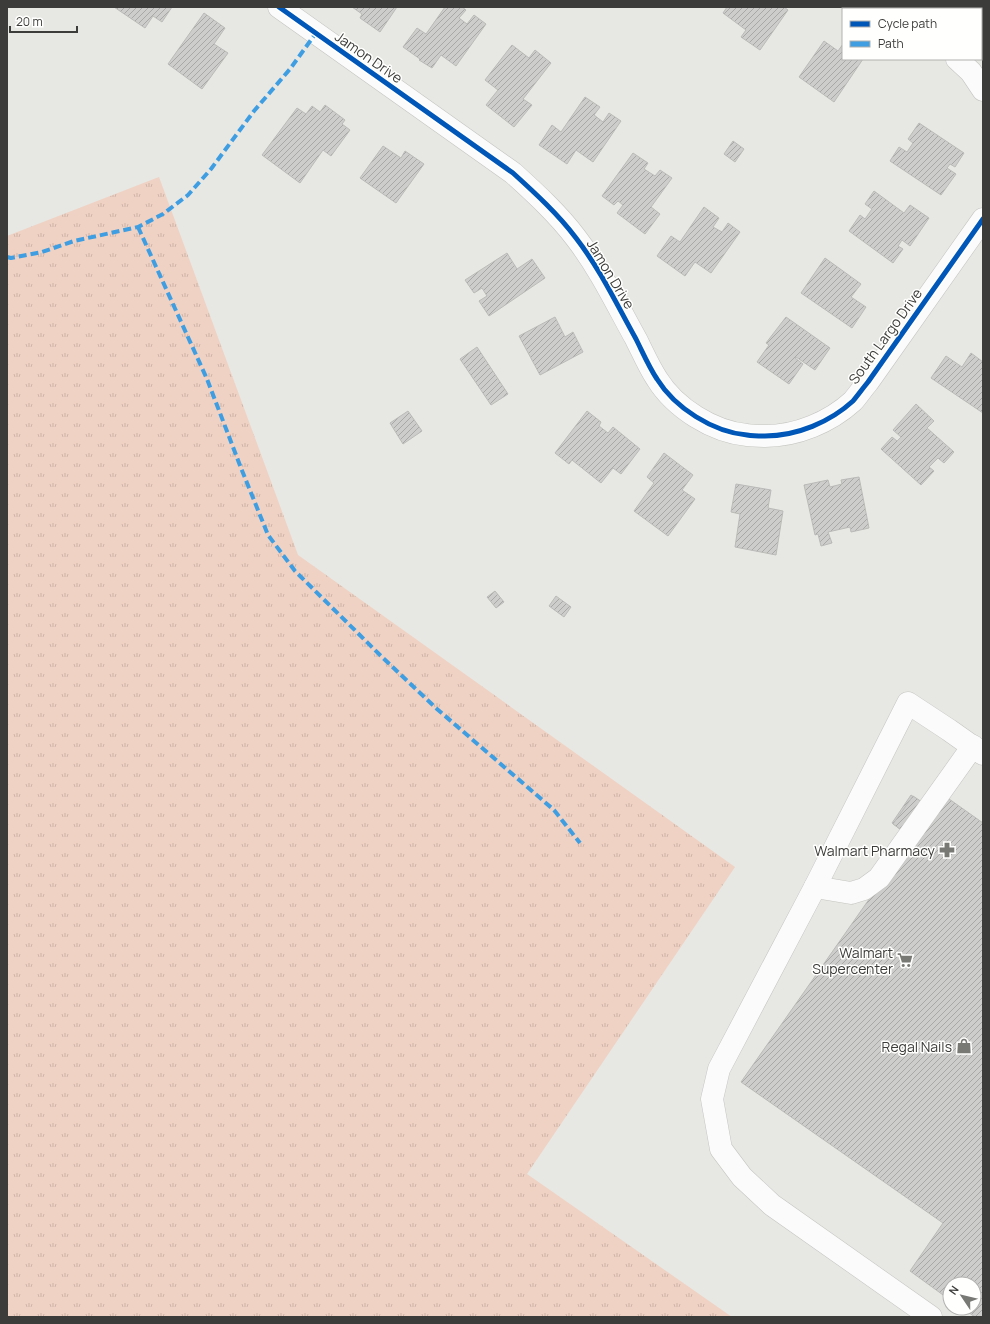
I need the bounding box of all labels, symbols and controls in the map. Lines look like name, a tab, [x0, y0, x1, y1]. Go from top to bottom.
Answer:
scale bar	[10, 8, 77, 34]
legend	[842, 8, 982, 60]
text: 20 m	[16, 13, 43, 30]
text: Cycle path	[878, 15, 937, 32]
street label: Jamon Drive	[332, 27, 406, 87]
text: Path	[878, 35, 904, 52]
street label: Jamon Drive	[583, 236, 639, 312]
street label: South Largo Drive	[844, 284, 926, 388]
place label: Walmart Pharmacy	[814, 841, 936, 860]
pharmacy icon: Walmart Pharmacy	[938, 841, 956, 859]
place label: Walmart Supercenter	[812, 943, 893, 978]
supermarket icon: Walmart Supercenter	[896, 951, 914, 969]
place label: Regal Nails	[882, 1037, 952, 1056]
shop icon: Regal Nails	[955, 1037, 973, 1055]
north arrow	[942, 1276, 982, 1316]
text: N	[945, 1282, 962, 1298]

